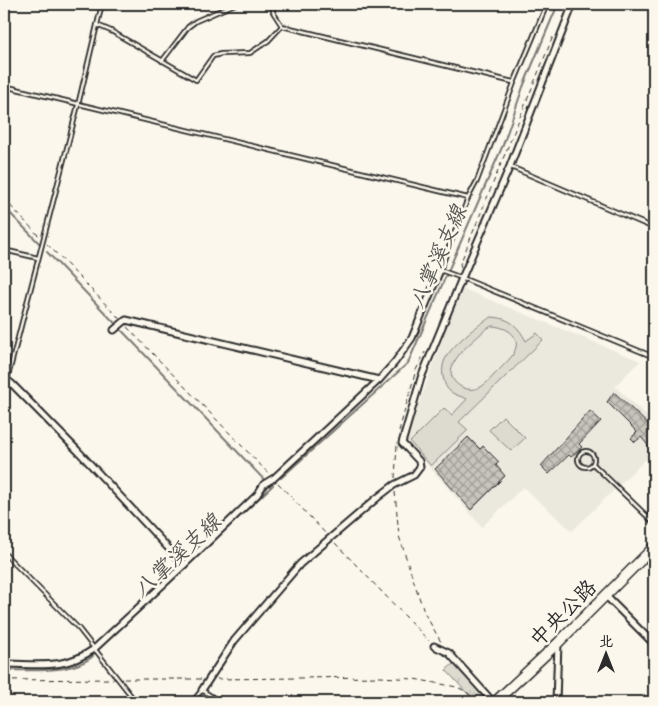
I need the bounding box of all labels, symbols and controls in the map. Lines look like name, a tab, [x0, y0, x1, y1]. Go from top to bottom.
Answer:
water label: 八掌溪支線	[403, 200, 474, 313]
water label: 八掌溪支線	[127, 508, 227, 604]
street label: 中央公路	[524, 574, 602, 652]
north arrow	[580, 628, 630, 678]
text: 北	[599, 633, 613, 650]

